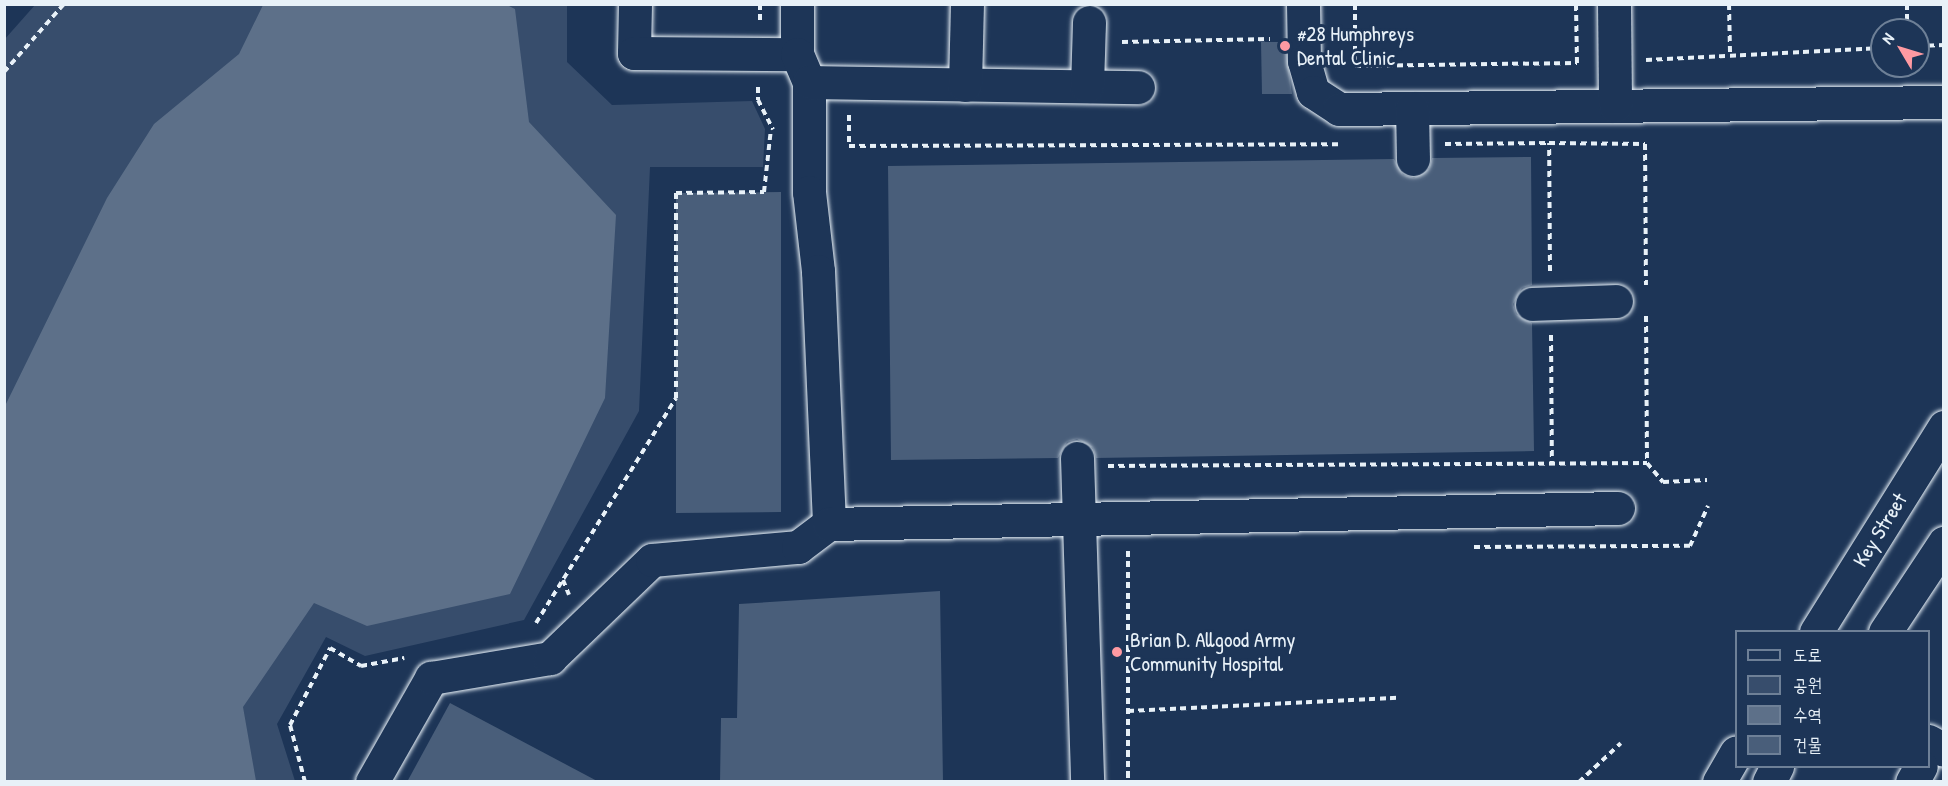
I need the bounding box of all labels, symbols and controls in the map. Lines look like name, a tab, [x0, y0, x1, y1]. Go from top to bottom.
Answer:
north arrow	[1870, 18, 1930, 78]
place label: #28 Humphreys Dental Clinic	[1297, 21, 1414, 71]
text: N	[1876, 28, 1899, 48]
marker: #28 Humphreys Dental Clinic	[1278, 39, 1292, 53]
street label: Key Street	[1848, 489, 1912, 571]
place label: Brian D. Allgood Army Community Hospital	[1130, 627, 1295, 677]
legend	[1735, 630, 1930, 768]
text: 도로	[1793, 642, 1822, 667]
marker: Brian D. Allgood Army Community Hospital	[1108, 643, 1126, 661]
text: 공원	[1793, 672, 1822, 697]
text: 수역	[1793, 702, 1822, 727]
text: 건물	[1793, 732, 1822, 757]

